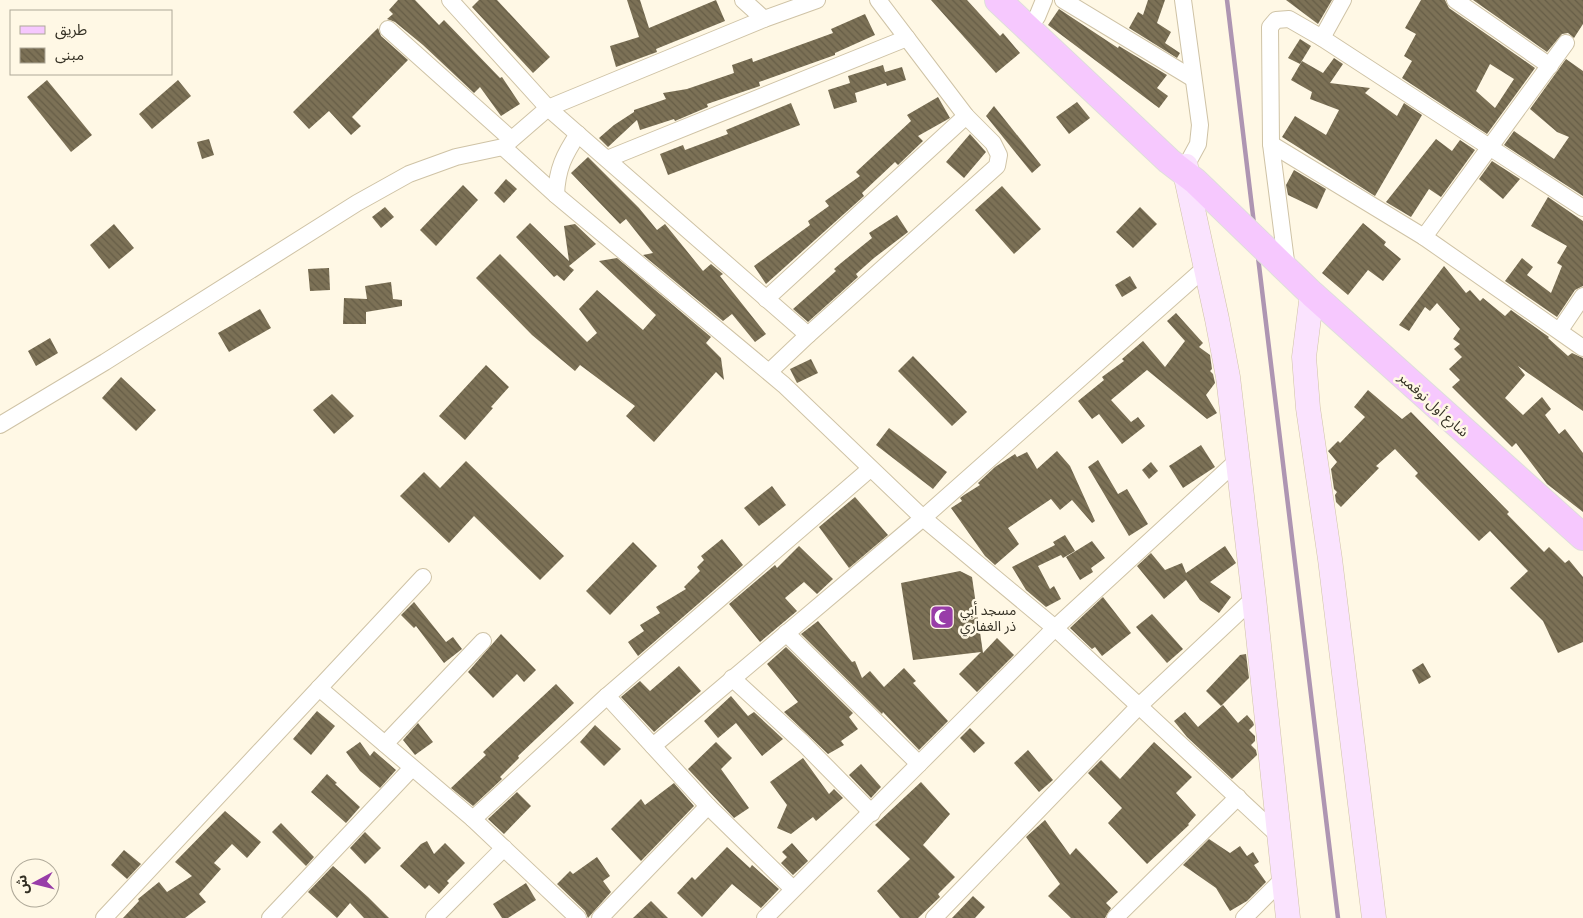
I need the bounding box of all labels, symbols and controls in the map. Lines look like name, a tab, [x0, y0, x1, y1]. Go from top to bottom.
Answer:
legend	[10, 10, 172, 75]
text: طريق	[55, 19, 87, 40]
text: مبنى	[55, 44, 84, 64]
street label: شارع أول نوفمبر	[1393, 367, 1473, 442]
place label: مسجد أبي ذر الغفاري	[960, 600, 1017, 637]
mosque icon: مسجد أبي ذر الغفاري	[929, 604, 955, 630]
north arrow	[10, 858, 60, 908]
text: ش	[11, 874, 32, 895]

